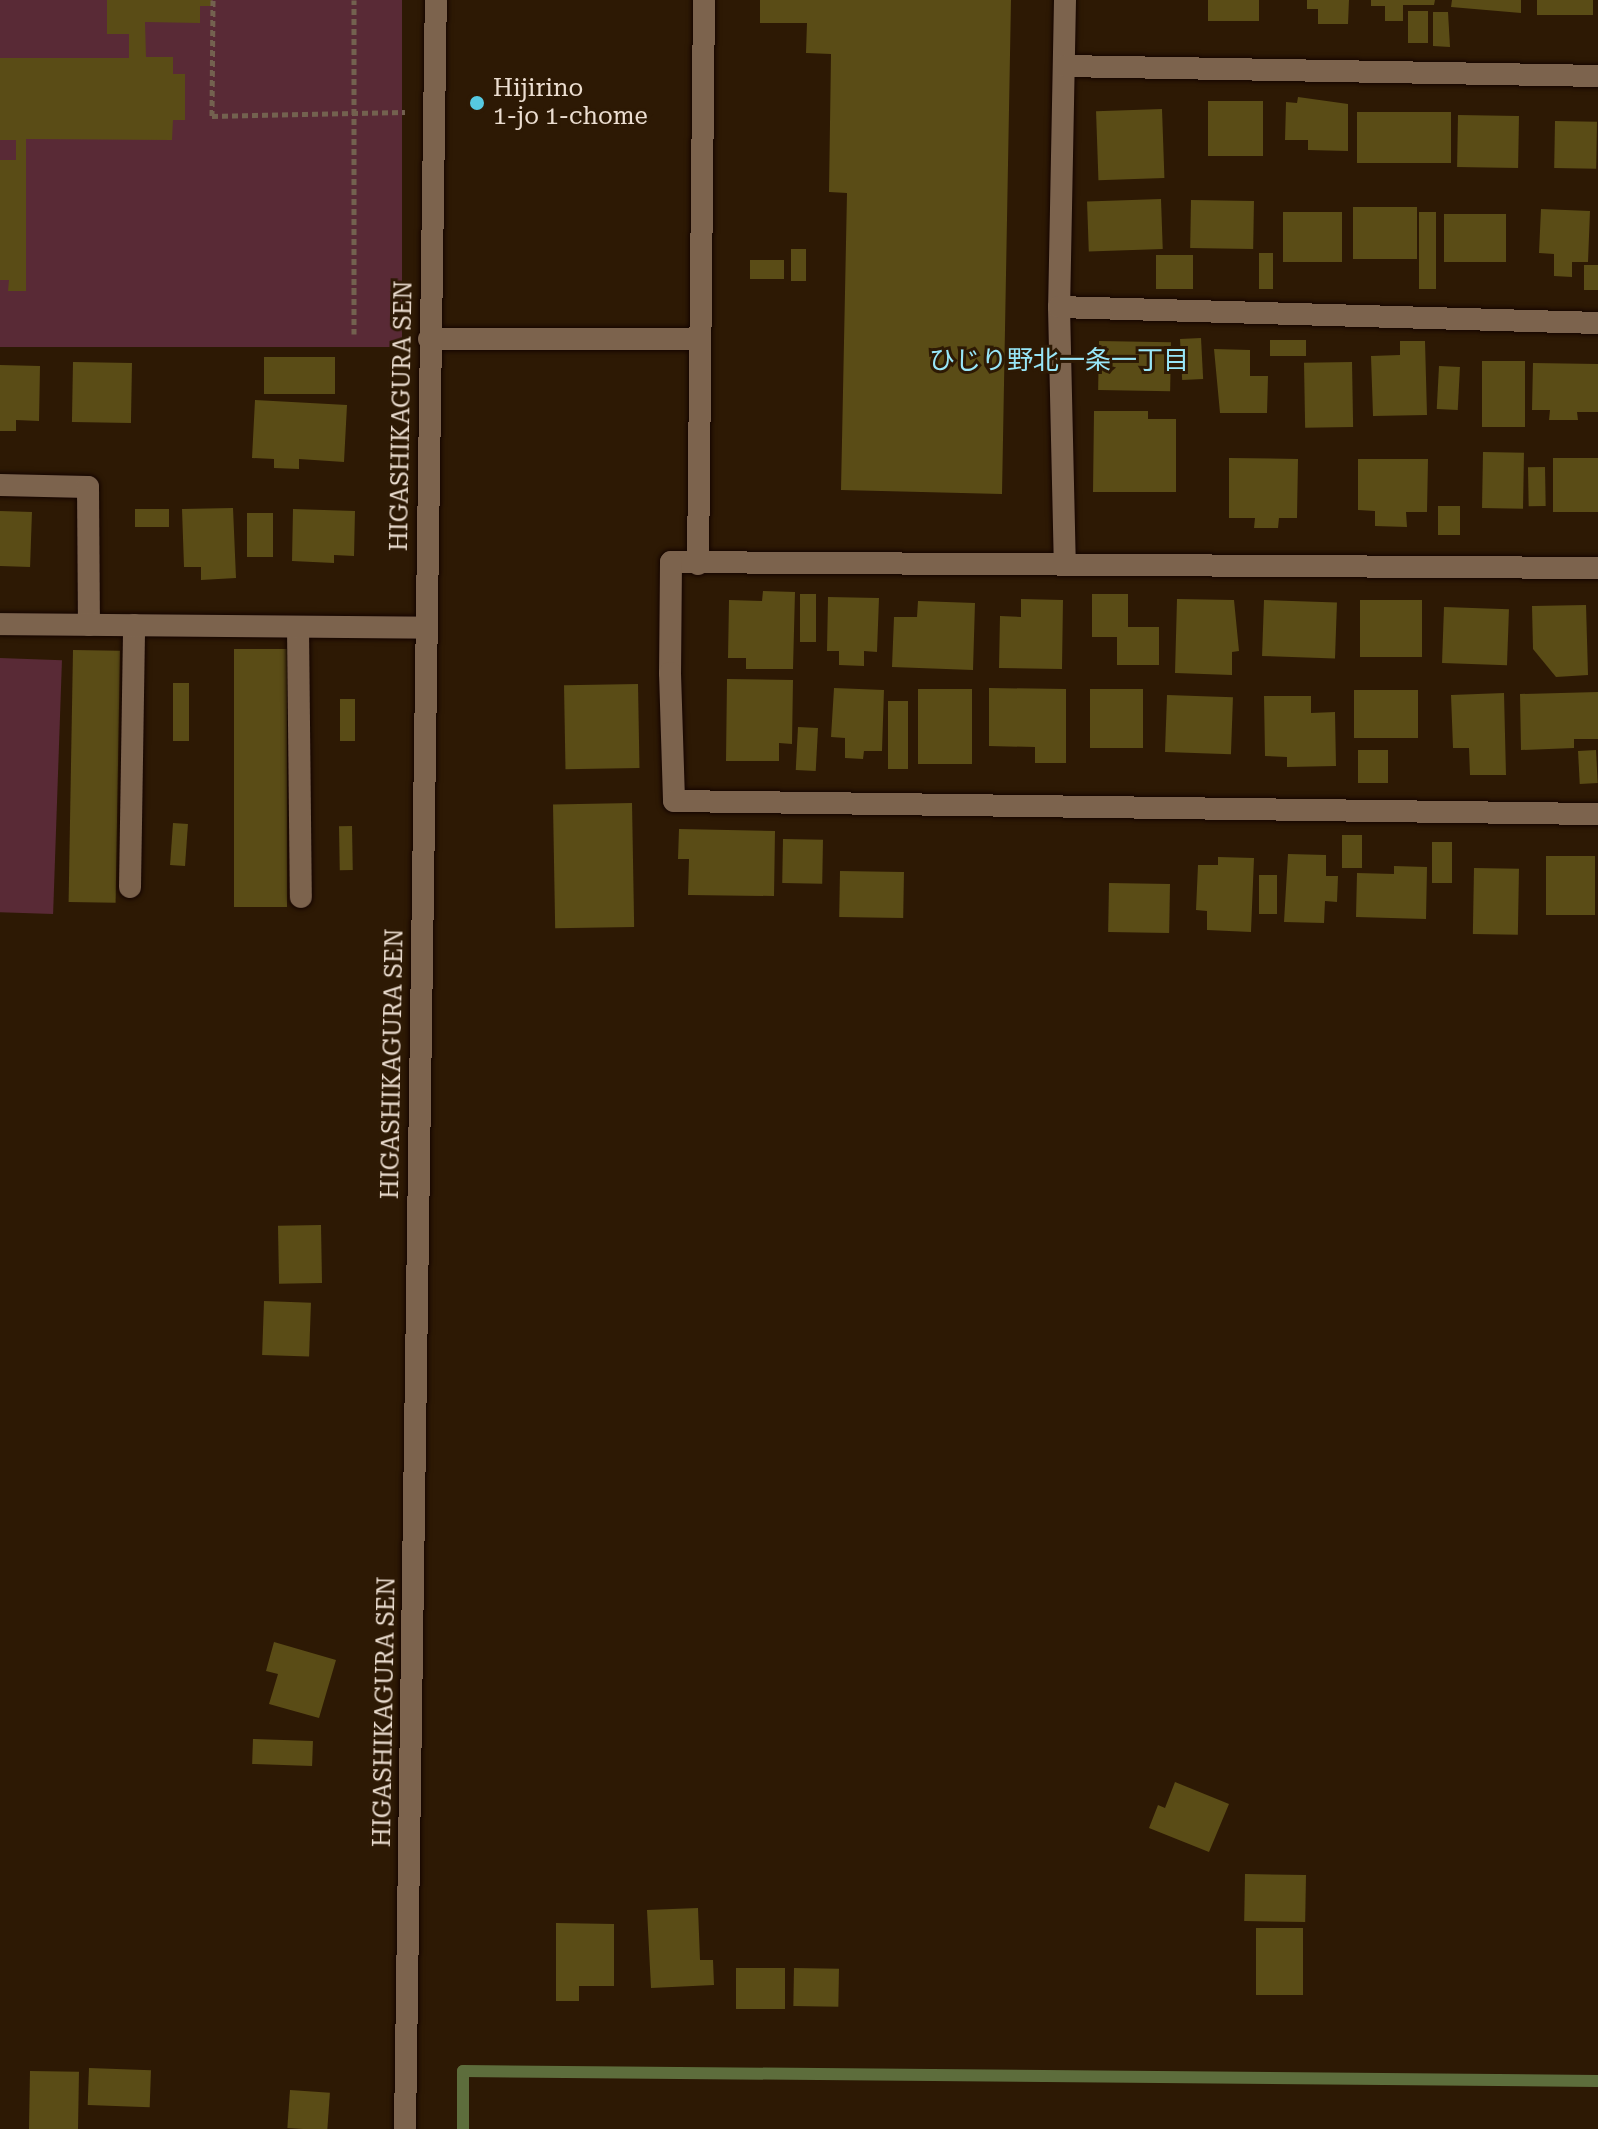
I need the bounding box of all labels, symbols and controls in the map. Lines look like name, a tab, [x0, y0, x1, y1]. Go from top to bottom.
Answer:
place label: Hijirino 1-jo 1-chome	[493, 75, 648, 131]
marker: Hijirino 1-jo 1-chome	[468, 94, 486, 112]
street label: HIGASHIKAGURA SEN	[385, 280, 419, 552]
district label: ひじり野北一条一丁目	[929, 345, 1189, 377]
street label: HIGASHIKAGURA SEN	[376, 928, 410, 1200]
street label: HIGASHIKAGURA SEN	[368, 1576, 402, 1848]

